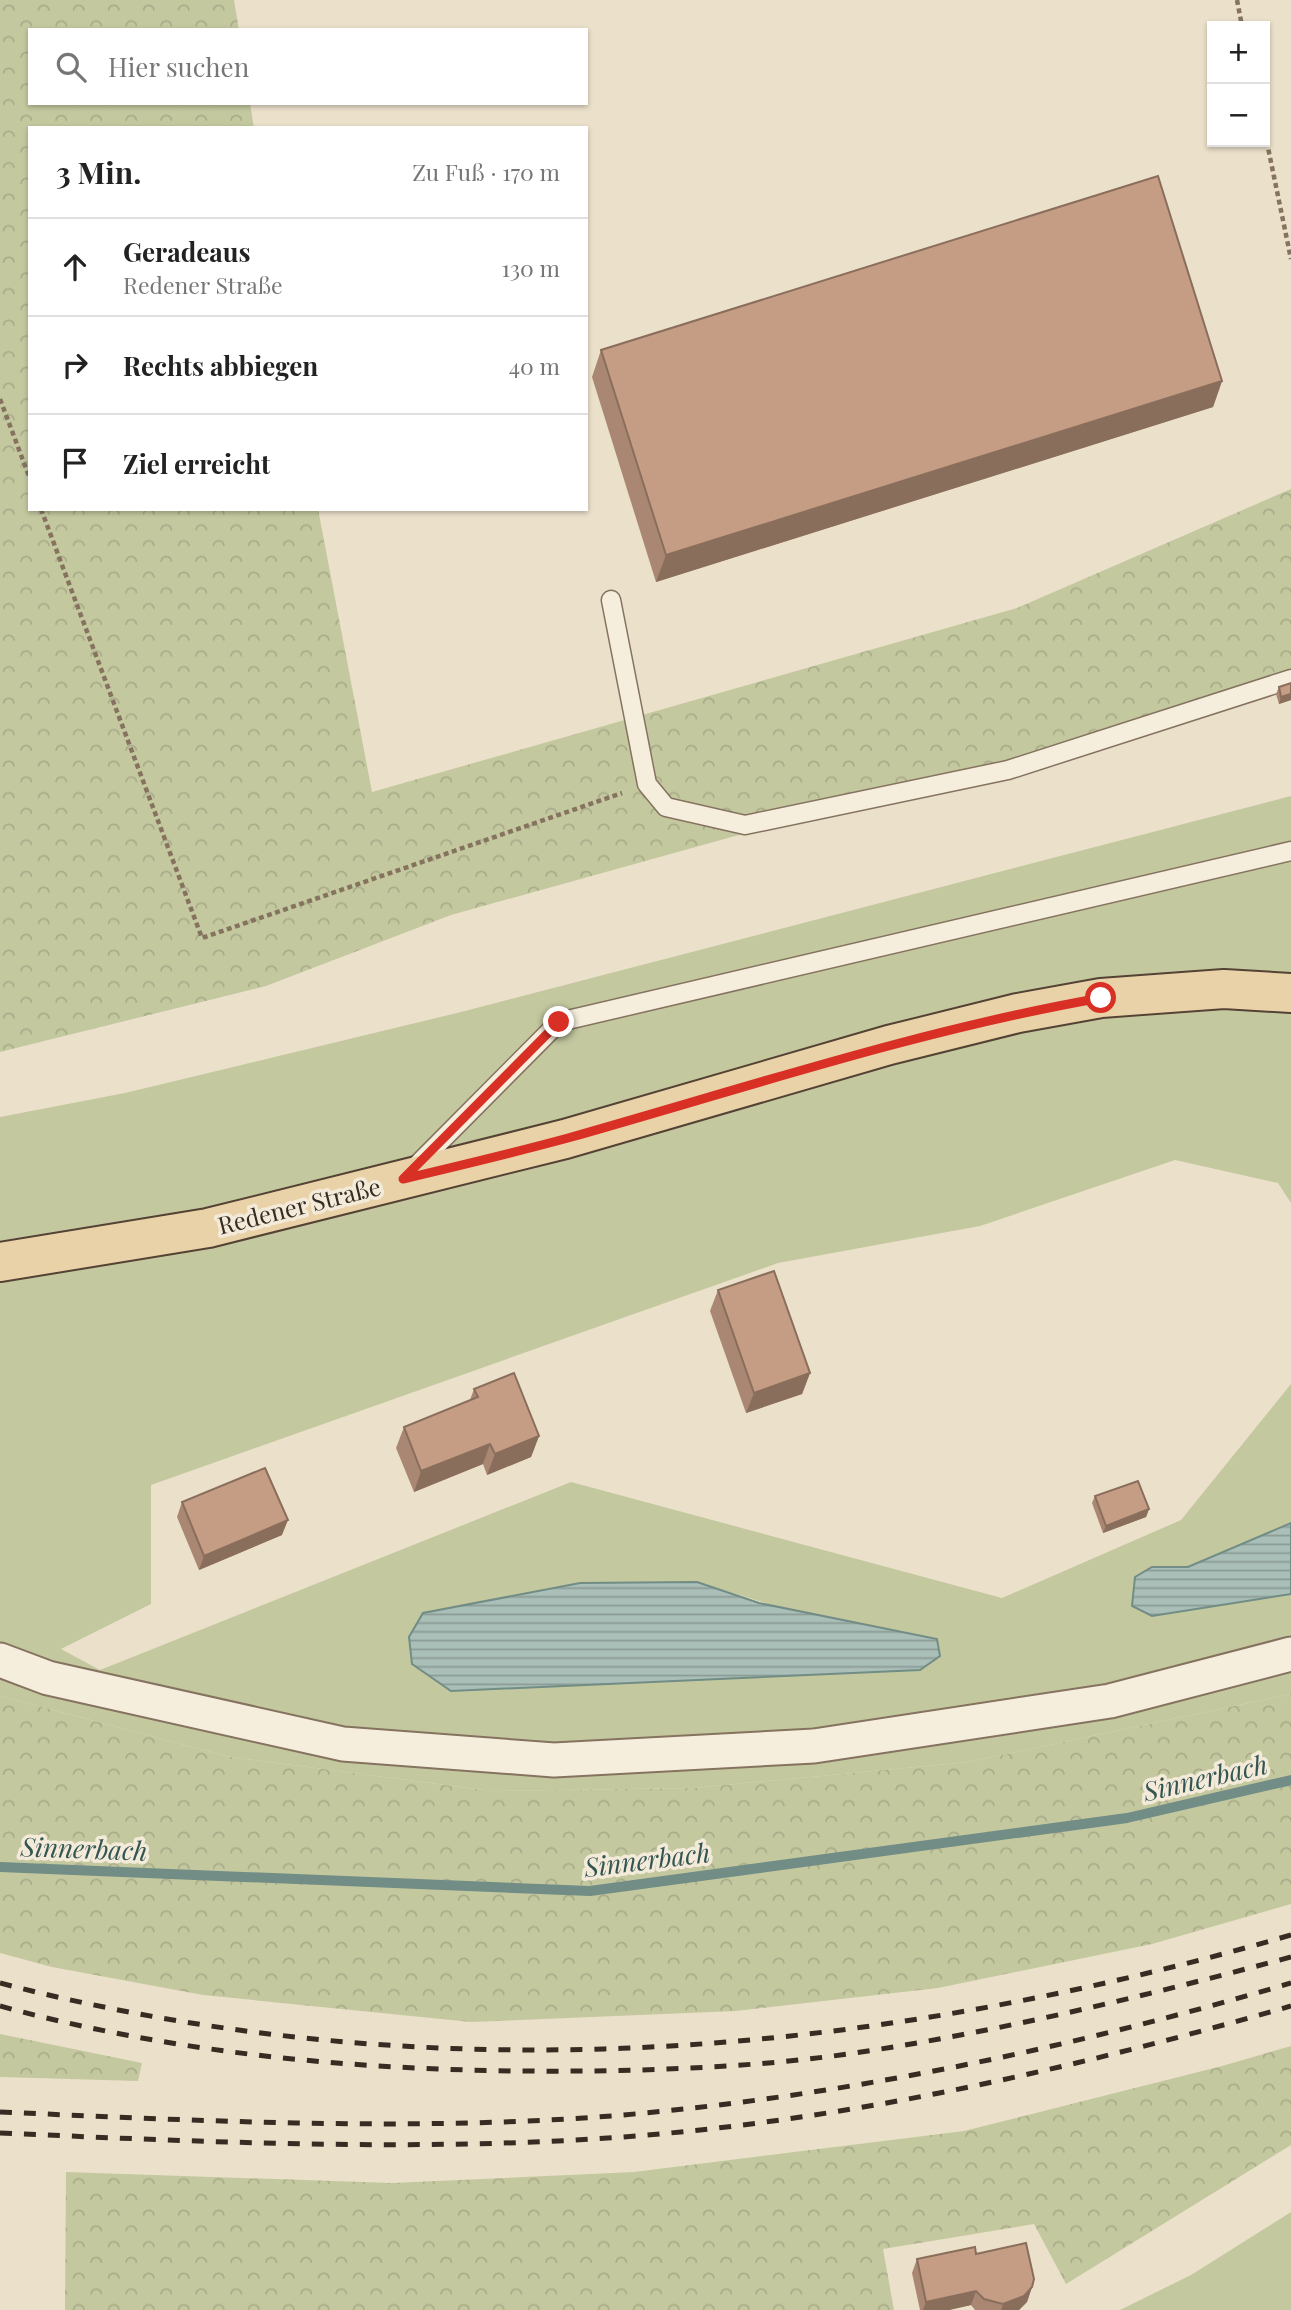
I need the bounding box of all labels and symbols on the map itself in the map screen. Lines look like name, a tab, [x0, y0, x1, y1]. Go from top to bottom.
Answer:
route start	[1085, 982, 1116, 1013]
route end	[543, 1006, 574, 1037]
street label: Redener Straße	[214, 1169, 384, 1241]
water label: Sinnerbach	[1138, 1746, 1271, 1809]
water label: Sinnerbach	[19, 1828, 148, 1868]
water label: Sinnerbach	[581, 1834, 712, 1884]

